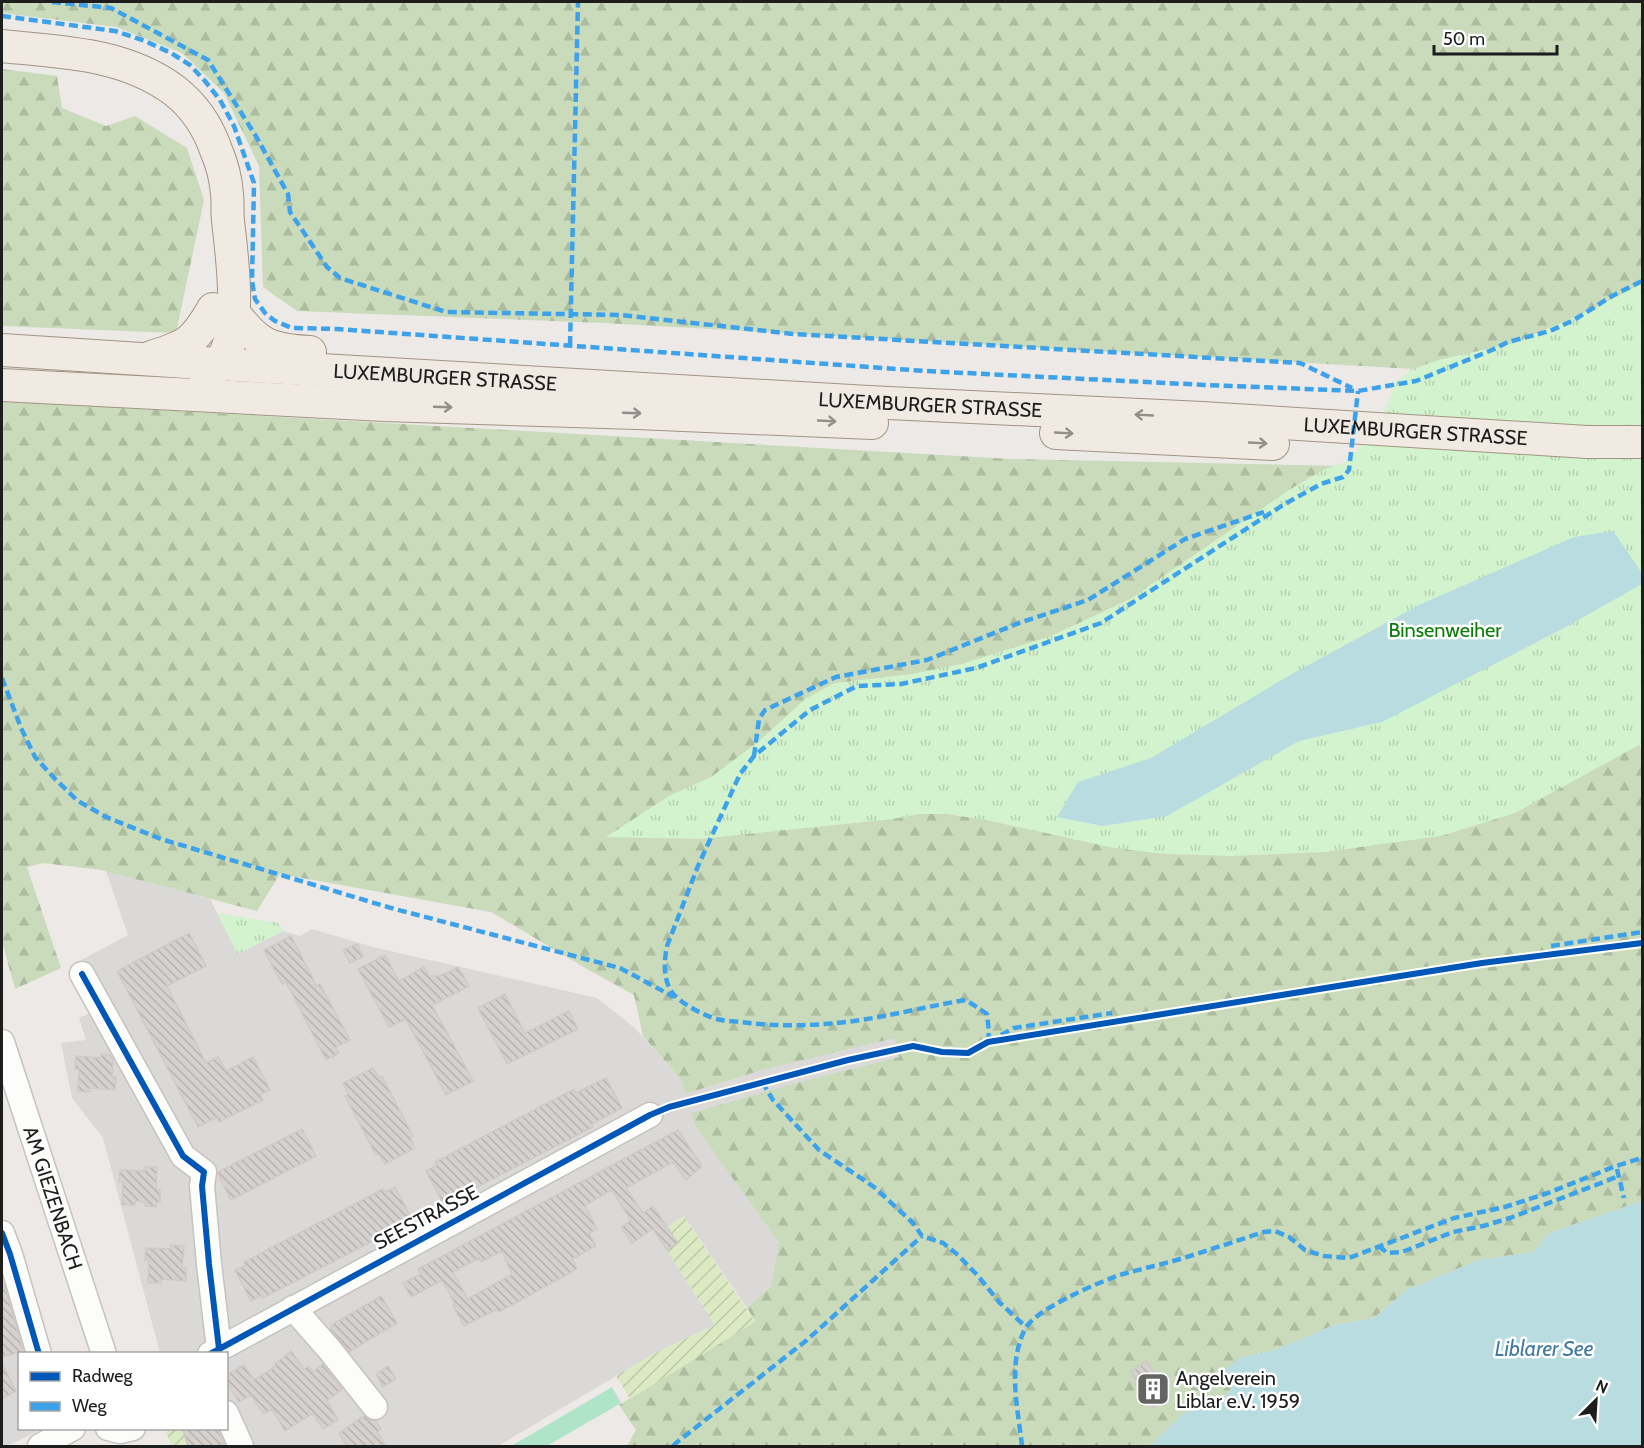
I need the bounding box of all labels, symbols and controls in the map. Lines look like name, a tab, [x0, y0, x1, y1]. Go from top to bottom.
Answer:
scale bar	[1434, 18, 1557, 56]
text: 50 m	[1443, 28, 1485, 50]
street label: LUXEMBURGER STRASSE	[333, 359, 558, 396]
street label: LUXEMBURGER STRASSE	[818, 387, 1043, 422]
one-way arrow	[432, 401, 452, 412]
one-way arrow	[622, 407, 642, 418]
one-way arrow	[1134, 409, 1154, 420]
street label: LUXEMBURGER STRASSE	[1303, 412, 1528, 450]
one-way arrow	[817, 416, 836, 427]
one-way arrow	[1053, 427, 1073, 438]
one-way arrow	[1248, 437, 1268, 448]
park label: Binsenweiher	[1388, 618, 1502, 642]
street label: AM GIEZENBACH	[18, 1123, 88, 1273]
street label: SEESTRASSE	[370, 1179, 482, 1255]
water label: Liblarer See	[1495, 1336, 1594, 1361]
legend	[18, 1352, 228, 1430]
text: Radweg	[72, 1365, 134, 1387]
place label: Angelverein Liblar e.V. 1959	[1176, 1366, 1300, 1413]
north arrow	[1566, 1370, 1626, 1430]
building icon: Angelverein Liblar e.V. 1959	[1135, 1371, 1171, 1407]
text: N	[1593, 1376, 1611, 1398]
text: Weg	[72, 1395, 108, 1417]

